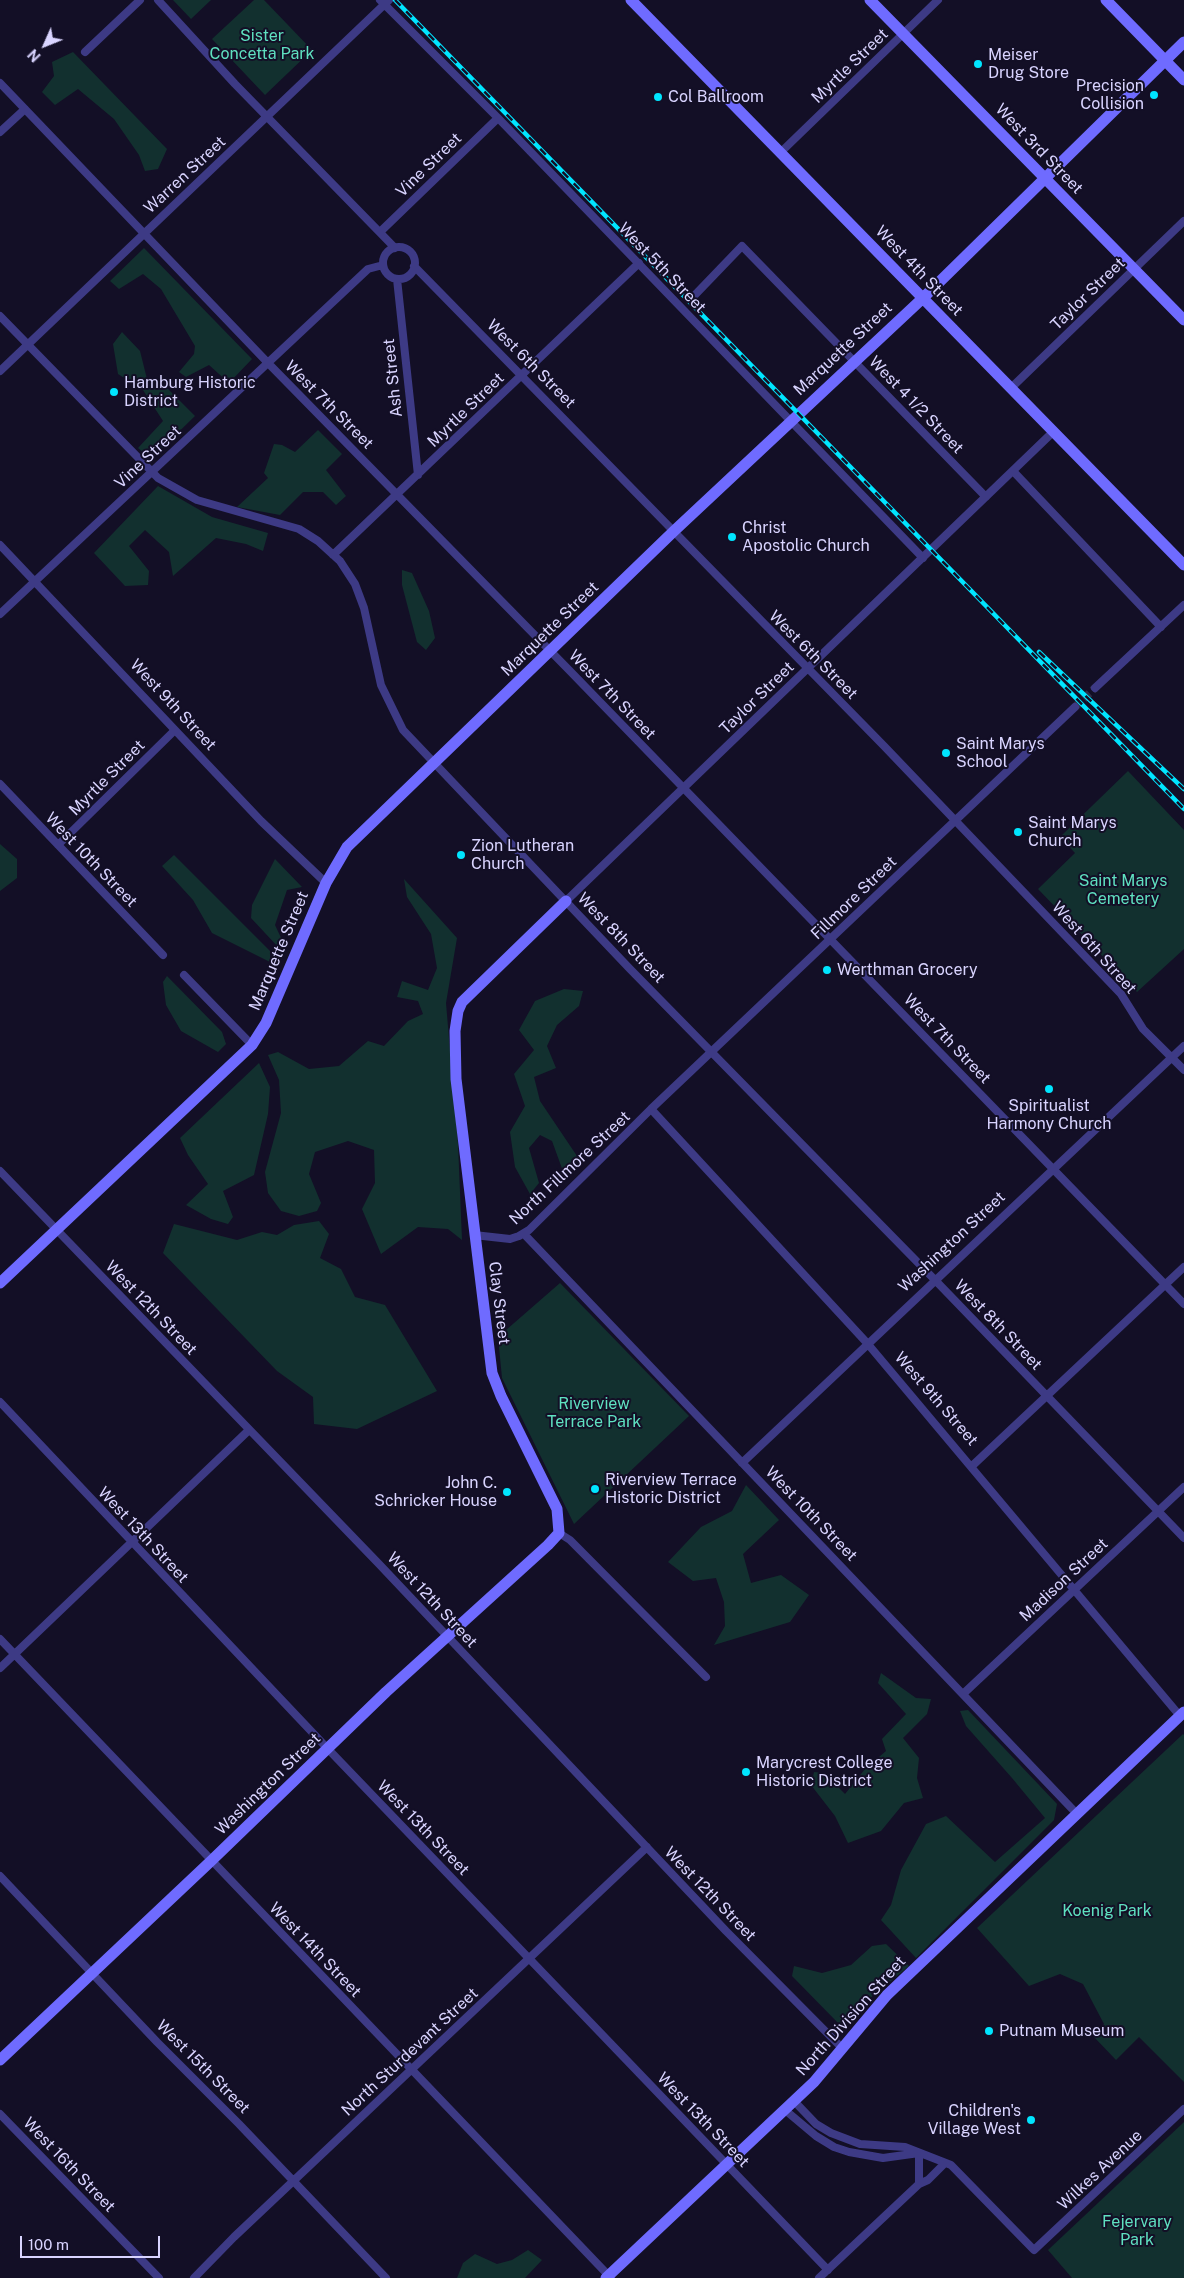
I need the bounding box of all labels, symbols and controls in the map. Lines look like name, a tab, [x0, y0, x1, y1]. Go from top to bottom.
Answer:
north arrow	[20, 20, 70, 70]
street label: Myrtle Street	[808, 25, 892, 107]
park label: Sister Concetta Park	[209, 26, 315, 64]
place label: Meiser Drug Store	[988, 45, 1069, 83]
text: N	[25, 46, 44, 65]
marker: Meiser Drug Store	[972, 58, 984, 70]
place label: Precision Collision	[1076, 76, 1144, 114]
place label: Col Ballroom	[668, 87, 764, 107]
marker: Precision Collision	[1148, 89, 1160, 101]
marker: Col Ballroom	[652, 91, 664, 103]
street label: West 3rd Street	[991, 100, 1087, 198]
street label: Vine Street	[392, 129, 466, 201]
street label: Warren Street	[140, 132, 230, 218]
street label: West 5th Street	[614, 219, 710, 317]
street label: West 4th Street	[871, 222, 967, 320]
street label: Taylor Street	[1047, 254, 1129, 334]
street label: Marquette Street	[790, 298, 896, 400]
street label: West 6th Street	[483, 316, 579, 412]
street label: Ash Street	[379, 338, 407, 418]
street label: West 4 1/2 Street	[865, 352, 967, 458]
street label: West 7th Street	[281, 357, 377, 453]
street label: Myrtle Street	[424, 369, 508, 451]
place label: Hamburg Historic District	[124, 373, 256, 411]
marker: Hamburg Historic District	[108, 386, 120, 398]
street label: Vine Street	[111, 421, 185, 493]
place label: Christ Apostolic Church	[742, 518, 870, 556]
marker: Christ Apostolic Church	[726, 531, 738, 543]
street label: Marquette Street	[497, 578, 603, 680]
street label: West 6th Street	[765, 607, 861, 703]
street label: West 7th Street	[564, 646, 660, 744]
street label: West 9th Street	[126, 655, 220, 755]
street label: Taylor Street	[716, 658, 798, 738]
place label: Saint Marys School	[956, 734, 1045, 772]
street label: Myrtle Street	[65, 736, 149, 820]
marker: Saint Marys School	[940, 747, 952, 759]
street label: West 10th Street	[41, 809, 141, 911]
place label: Saint Marys Church	[1028, 813, 1117, 851]
marker: Saint Marys Church	[1012, 826, 1024, 838]
place label: Zion Lutheran Church	[471, 836, 574, 874]
marker: Zion Lutheran Church	[455, 849, 467, 861]
street label: Fillmore Street	[807, 852, 901, 944]
park label: Saint Marys Cemetery	[1079, 871, 1167, 909]
street label: Marquette Street	[245, 888, 313, 1014]
street label: West 8th Street	[573, 889, 669, 987]
street label: West 6th Street	[1048, 898, 1140, 998]
place label: Werthman Grocery	[837, 960, 977, 980]
marker: Werthman Grocery	[821, 964, 833, 976]
street label: West 7th Street	[899, 990, 995, 1088]
marker: Spiritualist Harmony Church	[1043, 1083, 1055, 1095]
place label: Spiritualist Harmony Church	[986, 1096, 1112, 1134]
street label: North Fillmore Street	[506, 1107, 634, 1229]
street label: Washington Street	[895, 1188, 1009, 1296]
street label: West 12th Street	[101, 1257, 201, 1359]
street label: Clay Street	[484, 1260, 514, 1346]
street label: West 8th Street	[950, 1276, 1046, 1374]
street label: West 9th Street	[890, 1348, 982, 1450]
park label: Riverview Terrace Park	[547, 1394, 641, 1432]
street label: West 10th Street	[761, 1463, 861, 1565]
place label: Riverview Terrace Historic District	[605, 1470, 737, 1508]
place label: John C. Schricker House	[374, 1473, 497, 1511]
street label: West 13th Street	[94, 1483, 192, 1587]
marker: Riverview Terrace Historic District	[589, 1483, 601, 1495]
marker: John C. Schricker House	[501, 1486, 513, 1498]
street label: Madison Street	[1016, 1534, 1112, 1626]
street label: West 12th Street	[383, 1548, 481, 1652]
street label: Washington Street	[211, 1729, 325, 1839]
place label: Marycrest College Historic District	[756, 1753, 892, 1791]
marker: Marycrest College Historic District	[740, 1766, 752, 1778]
street label: West 13th Street	[373, 1777, 473, 1879]
street label: West 12th Street	[660, 1843, 760, 1945]
street label: West 14th Street	[265, 1899, 365, 2001]
park label: Koenig Park	[1062, 1901, 1152, 1921]
street label: North Division Street	[792, 1952, 910, 2080]
street label: North Sturdevant Street	[338, 1984, 482, 2120]
street label: West 15th Street	[152, 2016, 254, 2118]
place label: Putnam Museum	[999, 2021, 1124, 2041]
marker: Putnam Museum	[983, 2025, 995, 2037]
street label: West 13th Street	[653, 2069, 753, 2171]
place label: Children's Village West	[928, 2101, 1021, 2139]
street label: West 16th Street	[19, 2114, 119, 2216]
marker: Children's Village West	[1025, 2114, 1037, 2126]
street label: Wilkes Avenue	[1054, 2126, 1146, 2214]
park label: Fejervary Park	[1102, 2212, 1172, 2250]
scale bar	[22, 2226, 162, 2258]
text: 100 m	[28, 2236, 69, 2253]

